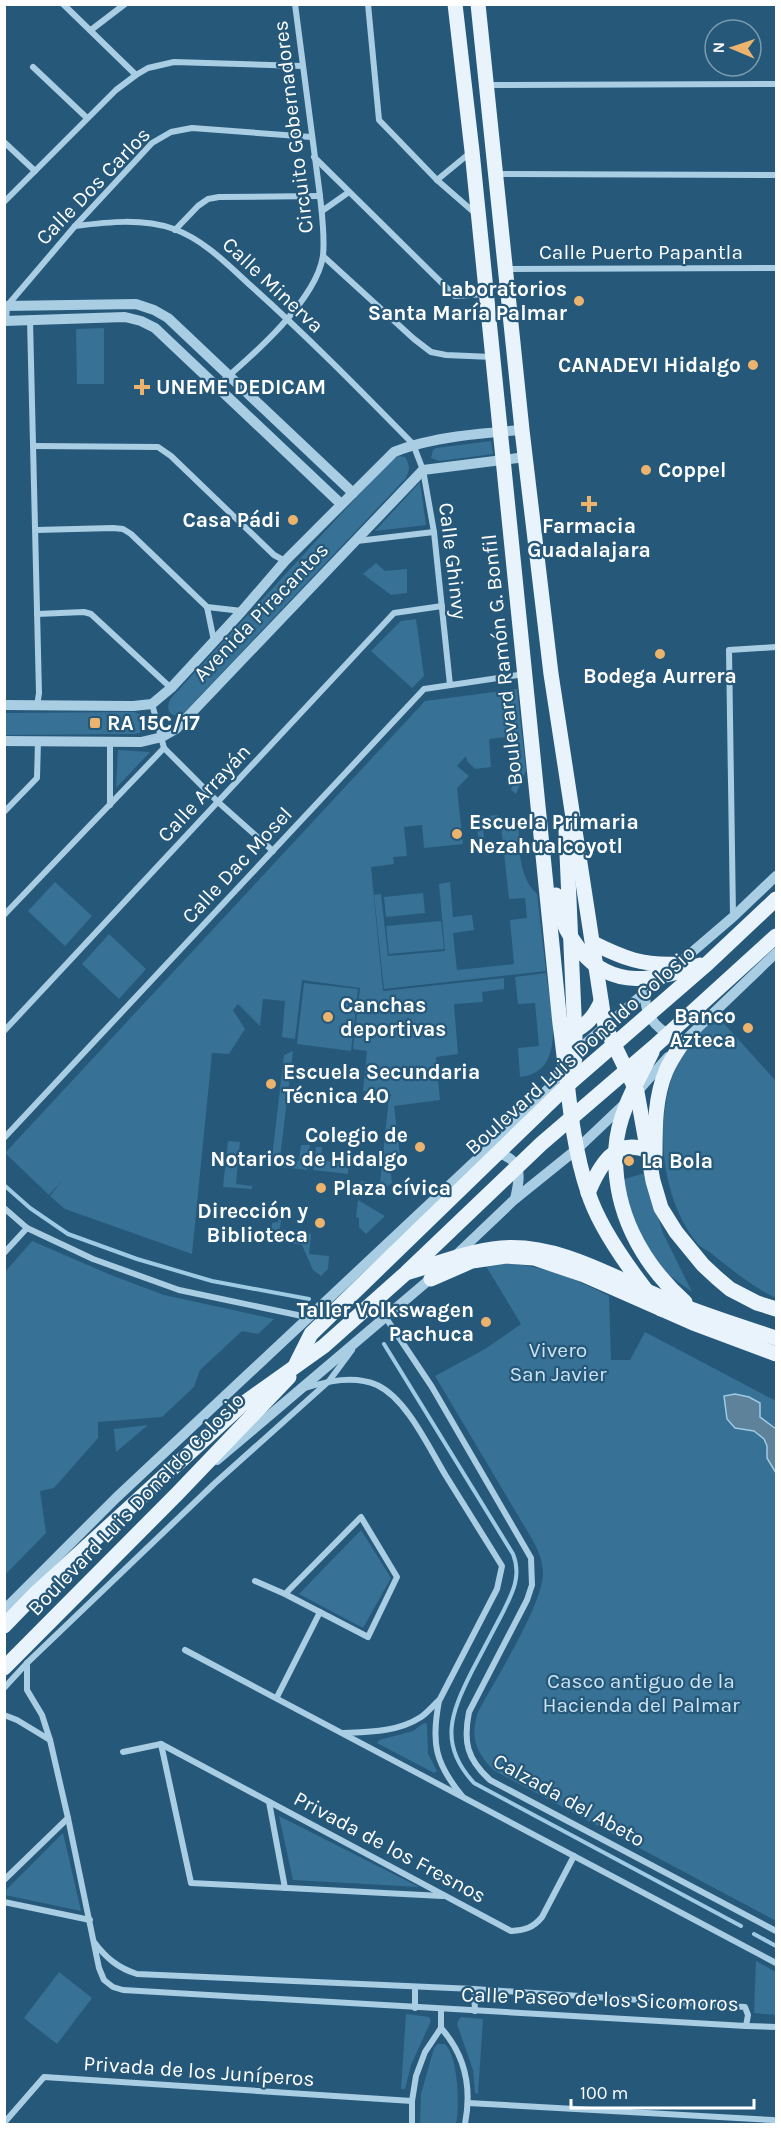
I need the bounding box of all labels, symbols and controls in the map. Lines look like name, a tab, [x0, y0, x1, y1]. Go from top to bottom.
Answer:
north arrow	[703, 18, 763, 78]
street label: Circuito Gobernadores	[268, 19, 318, 235]
text: N	[709, 41, 728, 54]
street label: Calle Dos Carlos	[31, 122, 155, 250]
street label: Calle Minerva	[218, 232, 328, 338]
street label: Calle Puerto Papantla	[539, 240, 743, 264]
place label: Laboratorios Santa María Palmar	[368, 277, 568, 325]
marker: Laboratorios Santa María Palmar	[572, 294, 586, 308]
place label: CANADEVI Hidalgo	[558, 353, 741, 377]
marker: CANADEVI Hidalgo	[746, 358, 760, 372]
place label: UNEME DEDICAM	[156, 375, 326, 399]
marker: UNEME DEDICAM	[133, 378, 151, 396]
place label: Coppel	[658, 458, 726, 482]
marker: Coppel	[639, 463, 653, 477]
marker: Farmacia Guadalajara	[582, 497, 596, 511]
street label: Calle Ghinvy	[434, 501, 472, 621]
place label: Casa Pádi	[182, 508, 281, 532]
marker: Casa Pádi	[286, 513, 300, 527]
place label: Farmacia Guadalajara	[527, 514, 651, 562]
street label: Boulevard Ramón G. Bonfil	[477, 533, 527, 787]
street label: Avenida Piracantos	[189, 538, 333, 686]
marker: Bodega Aurrera	[653, 647, 667, 661]
place label: Bodega Aurrera	[583, 664, 737, 688]
place label: RA 15C/17	[107, 711, 200, 735]
marker: RA 15C/17	[88, 716, 102, 730]
street label: Calle Arrayán	[153, 739, 255, 847]
street label: Calle Dac Mosel	[177, 802, 297, 928]
place label: Escuela Primaria Nezahualcoyotl	[469, 810, 639, 858]
marker: Escuela Primaria Nezahualcoyotl	[450, 827, 464, 841]
street label: Boulevard Luis Donaldo Colosio	[460, 940, 700, 1160]
place label: Canchas deportivas	[340, 993, 446, 1041]
place label: Banco Azteca	[670, 1004, 736, 1052]
marker: Canchas deportivas	[321, 1010, 335, 1024]
marker: Banco Azteca	[741, 1021, 755, 1035]
place label: Escuela Secundaria Técnica 40	[283, 1060, 480, 1108]
marker: Escuela Secundaria Técnica 40	[264, 1077, 278, 1091]
place label: Colegio de Notarios de Hidalgo	[210, 1123, 408, 1171]
marker: Colegio de Notarios de Hidalgo	[413, 1140, 427, 1154]
place label: La Bola	[641, 1149, 713, 1173]
marker: La Bola	[622, 1154, 636, 1168]
place label: Plaza cívica	[333, 1176, 451, 1200]
marker: Plaza cívica	[314, 1181, 328, 1195]
place label: Dirección y Biblioteca	[197, 1199, 308, 1247]
marker: Dirección y Biblioteca	[313, 1216, 327, 1230]
place label: Taller Volkswagen Pachuca	[297, 1298, 474, 1346]
marker: Taller Volkswagen Pachuca	[479, 1315, 493, 1329]
park label: Vivero San Javier	[509, 1338, 607, 1386]
street label: Boulevard Luis Donaldo Colosio	[23, 1388, 249, 1620]
park label: Casco antiguo de la Hacienda del Palmar	[542, 1669, 740, 1717]
street label: Calzada del Abeto	[489, 1748, 649, 1852]
street label: Privada de los Fresnos	[290, 1786, 490, 1908]
street label: Calle Paseo de los Sicomoros	[461, 1982, 739, 2016]
street label: Privada de los Juníperos	[83, 2051, 315, 2091]
scale bar	[571, 2072, 754, 2110]
text: 100 m	[580, 2082, 628, 2104]

